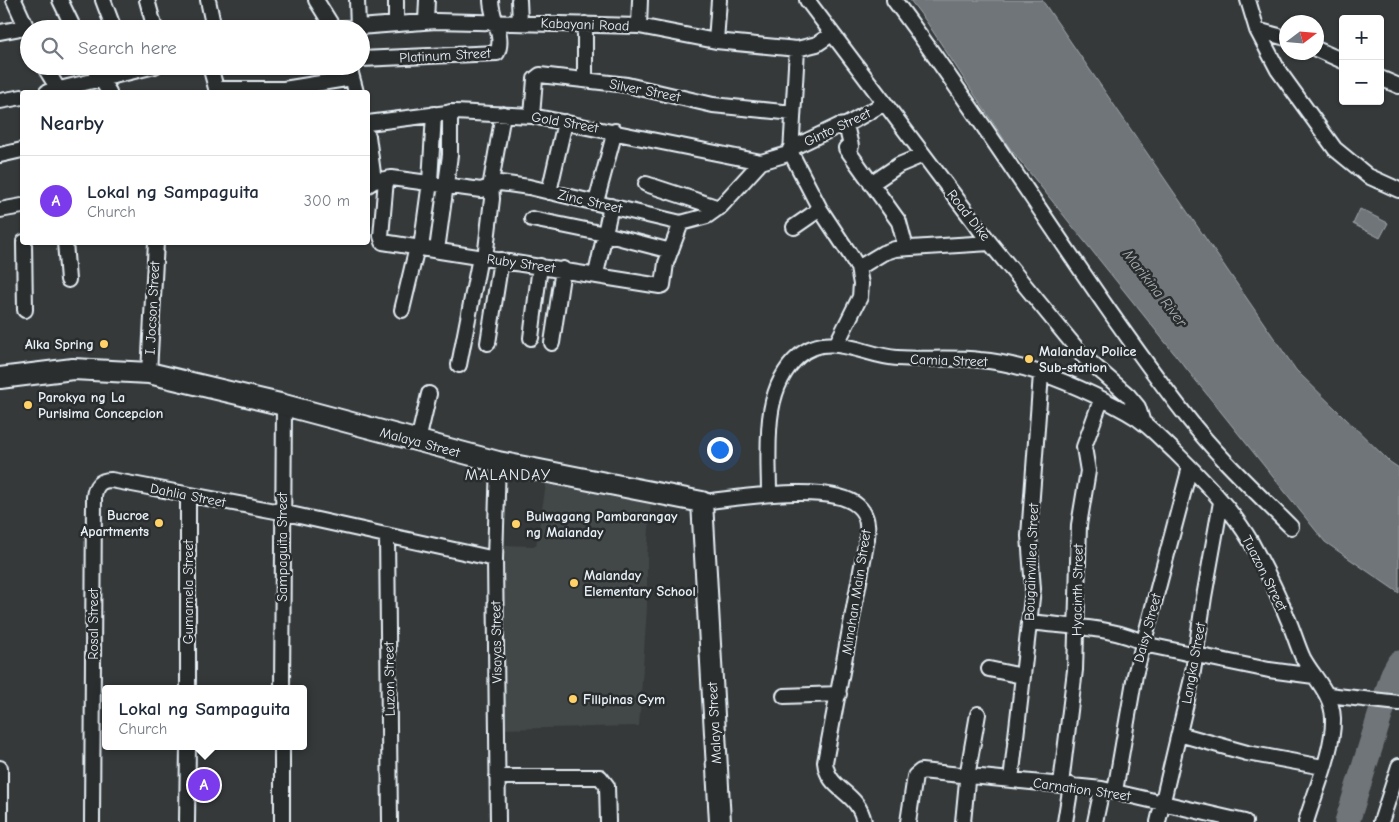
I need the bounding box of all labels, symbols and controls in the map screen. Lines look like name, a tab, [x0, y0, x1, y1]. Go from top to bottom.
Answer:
street label: Kabayani Road	[540, 14, 630, 35]
north arrow	[1279, 15, 1324, 60]
map controls	[1339, 15, 1384, 105]
button: +	[1339, 15, 1384, 60]
search box	[20, 20, 370, 75]
icon: search	[38, 34, 66, 62]
text: Search here	[78, 37, 177, 59]
street label: Platinum Street	[399, 45, 492, 66]
button: −	[1339, 60, 1384, 105]
street label: Silver Street	[608, 75, 683, 106]
street label: Ginto Street	[801, 104, 874, 150]
street label: Gold Street	[530, 108, 601, 137]
text: Nearby	[40, 111, 104, 135]
text: Lokal ng Sampaguita	[87, 181, 259, 203]
street label: Zinc Street	[556, 186, 625, 217]
street label: Road Dike	[943, 186, 994, 244]
text: A	[52, 192, 60, 210]
text: 300 m	[304, 192, 350, 210]
text: Church	[87, 203, 136, 221]
water label: Marikina River	[1119, 245, 1192, 331]
street label: Ruby Street	[486, 250, 557, 277]
street label: I. Jocson Street	[142, 260, 163, 355]
place label: Alka Spring	[25, 336, 94, 353]
marker: Alka Spring	[98, 338, 110, 350]
place label: Malanday Police Sub-station	[1039, 343, 1136, 376]
street label: Camia Street	[910, 351, 989, 370]
marker: Malanday Police Sub-station	[1023, 353, 1035, 365]
place label: Parokya ng La Purisima Concepcion	[38, 389, 163, 422]
marker: Parokya ng La Purisima Concepcion	[22, 399, 34, 411]
street label: Malaya Street	[378, 424, 463, 462]
your location	[707, 437, 733, 463]
district label: MALANDAY	[465, 466, 551, 484]
street label: Dahlia Street	[149, 480, 228, 511]
street label: Sampaguita Street	[274, 491, 291, 602]
street label: Bougainvillea Street	[1021, 502, 1042, 621]
place label: Bucroe Apartments	[80, 507, 149, 540]
place label: Bulwagang Pambarangay ng Malanday	[526, 508, 678, 541]
marker: Bucroe Apartments	[153, 517, 165, 529]
marker: Bulwagang Pambarangay ng Malanday	[510, 518, 522, 530]
street label: Minahan Main Street	[838, 527, 875, 656]
street label: Tuazon Street	[1238, 533, 1291, 615]
street label: Gumamela Street	[180, 539, 197, 644]
street label: Hyacinth Street	[1068, 543, 1087, 636]
place label: Malanday Elementary School	[584, 567, 696, 600]
marker: Malanday Elementary School	[568, 577, 580, 589]
street label: Rosal Street	[85, 587, 102, 660]
street label: Daisy Street	[1130, 591, 1165, 665]
street label: Visayas Street	[487, 600, 506, 683]
street label: Langka Street	[1178, 620, 1209, 705]
street label: Luzon Street	[380, 641, 399, 716]
street label: Malaya Street	[704, 680, 725, 764]
popup	[102, 685, 307, 750]
place label: Filipinas Gym	[583, 691, 665, 708]
marker: Filipinas Gym	[567, 693, 579, 705]
text: Lokal ng Sampaguita	[119, 698, 290, 720]
text: Church	[119, 720, 167, 738]
pin: A	[188, 766, 220, 804]
street label: Carnation Street	[1032, 774, 1133, 805]

